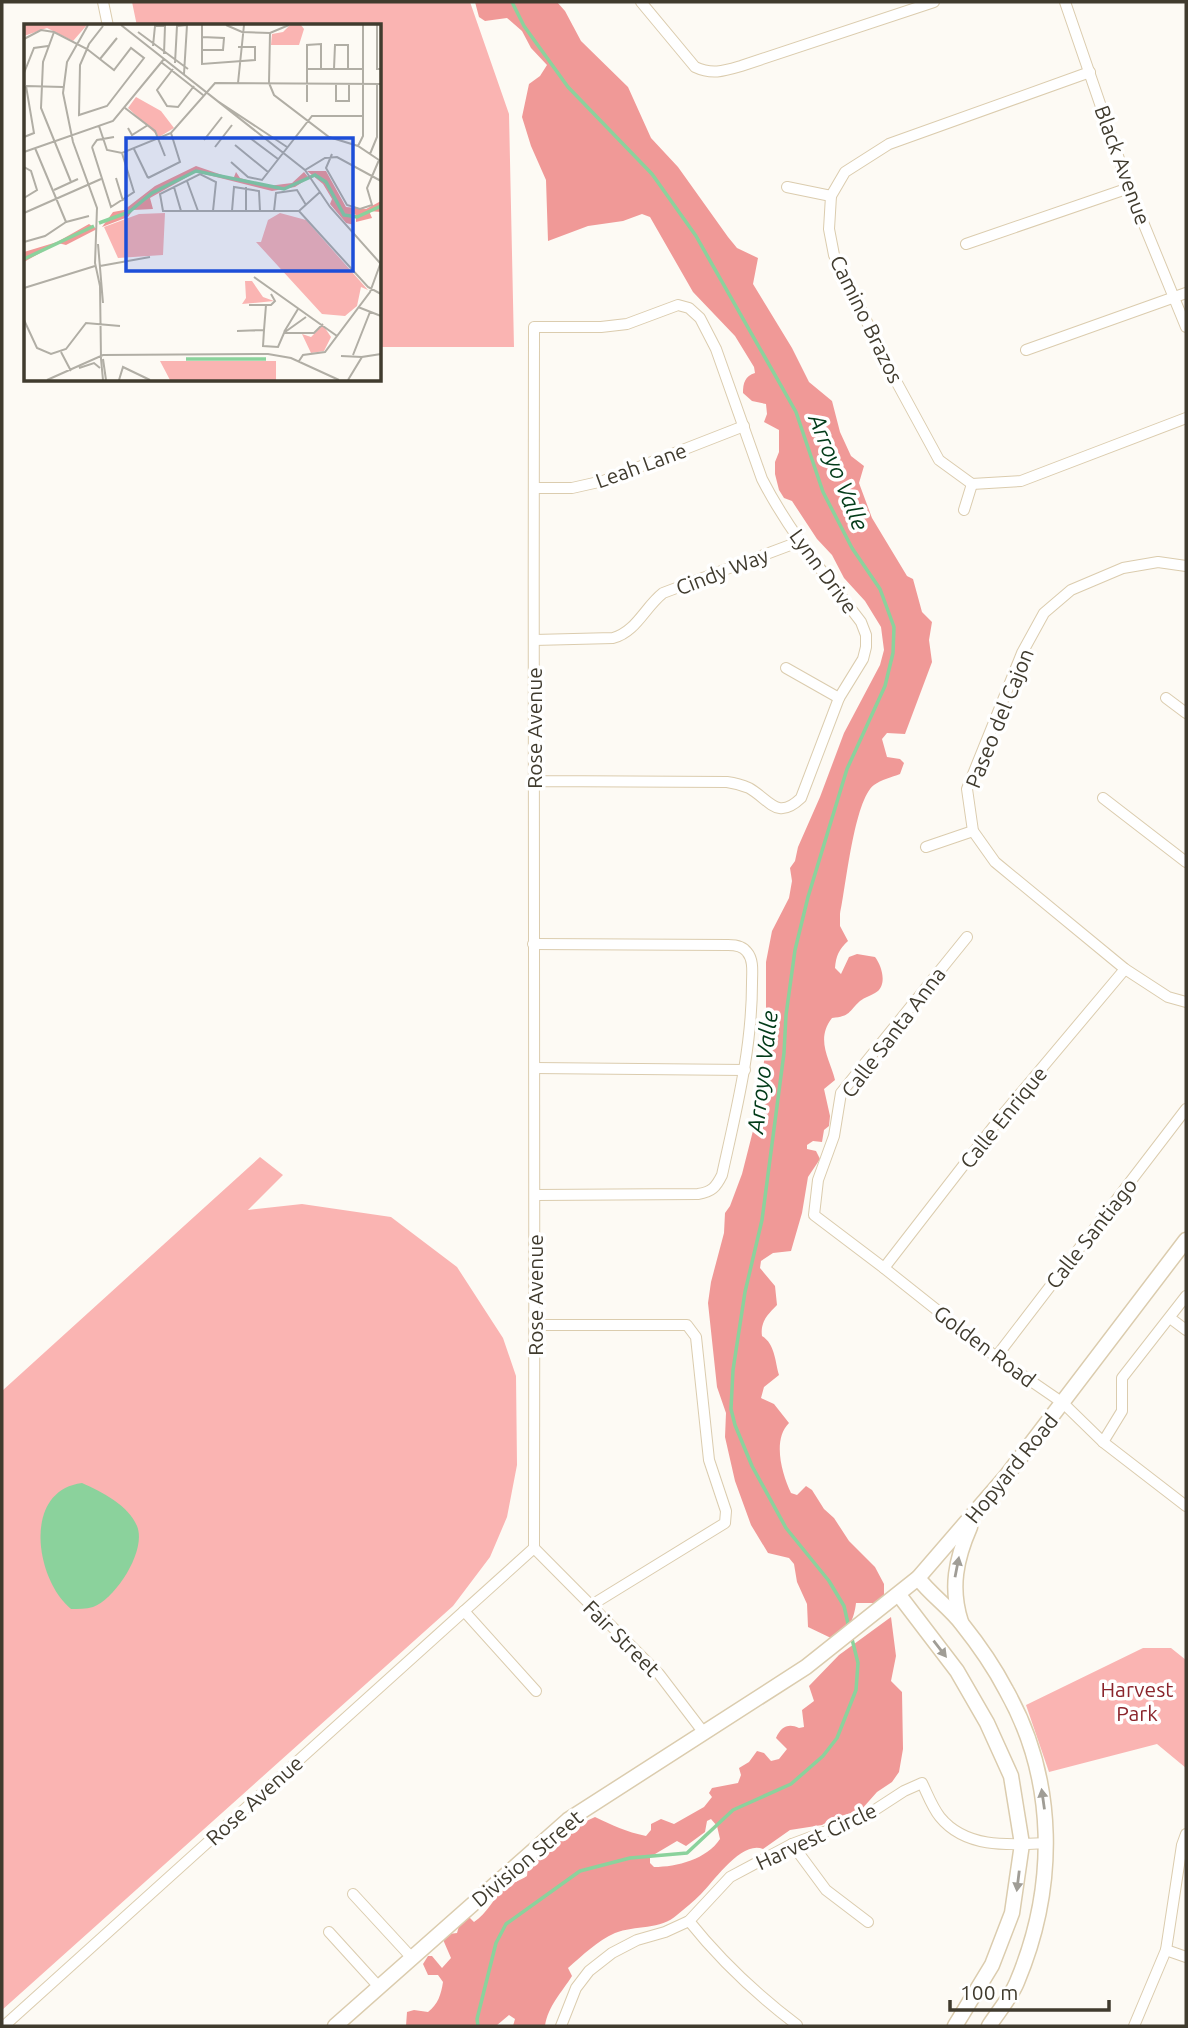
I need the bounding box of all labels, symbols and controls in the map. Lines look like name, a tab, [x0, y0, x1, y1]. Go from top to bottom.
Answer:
inset map	[24, 24, 382, 382]
street label: Black Avenue	[1090, 102, 1156, 228]
street label: Camino Brazos	[826, 251, 908, 387]
water label: Arroyo Valle	[804, 409, 874, 534]
street label: Leah Lane	[592, 437, 690, 493]
street label: Lynn Drive	[785, 524, 863, 618]
street label: Cindy Way	[672, 542, 772, 600]
street label: Paseo del Cajon	[960, 645, 1038, 791]
street label: Rose Avenue	[522, 667, 546, 789]
street label: Calle Santa Anna	[836, 962, 950, 1102]
water label: Arroyo Valle	[742, 1009, 782, 1136]
street label: Calle Enrique	[955, 1061, 1051, 1173]
street label: Calle Santiago	[1040, 1173, 1142, 1293]
street label: Rose Avenue	[523, 1234, 547, 1356]
street label: Golden Road	[930, 1300, 1040, 1392]
street label: Hopyard Road	[960, 1409, 1062, 1527]
one-way arrow	[952, 1556, 963, 1578]
street label: Fair Street	[579, 1595, 665, 1681]
one-way arrow	[933, 1639, 948, 1657]
park label: Harvest Park	[1100, 1677, 1174, 1725]
street label: Rose Avenue	[201, 1750, 307, 1850]
one-way arrow	[1037, 1788, 1048, 1810]
street label: Harvest Circle	[752, 1798, 880, 1874]
street label: Division Street	[467, 1805, 587, 1911]
one-way arrow	[1012, 1870, 1023, 1892]
scale bar	[950, 1968, 1109, 2012]
text: 100 m	[960, 1980, 1018, 2004]

